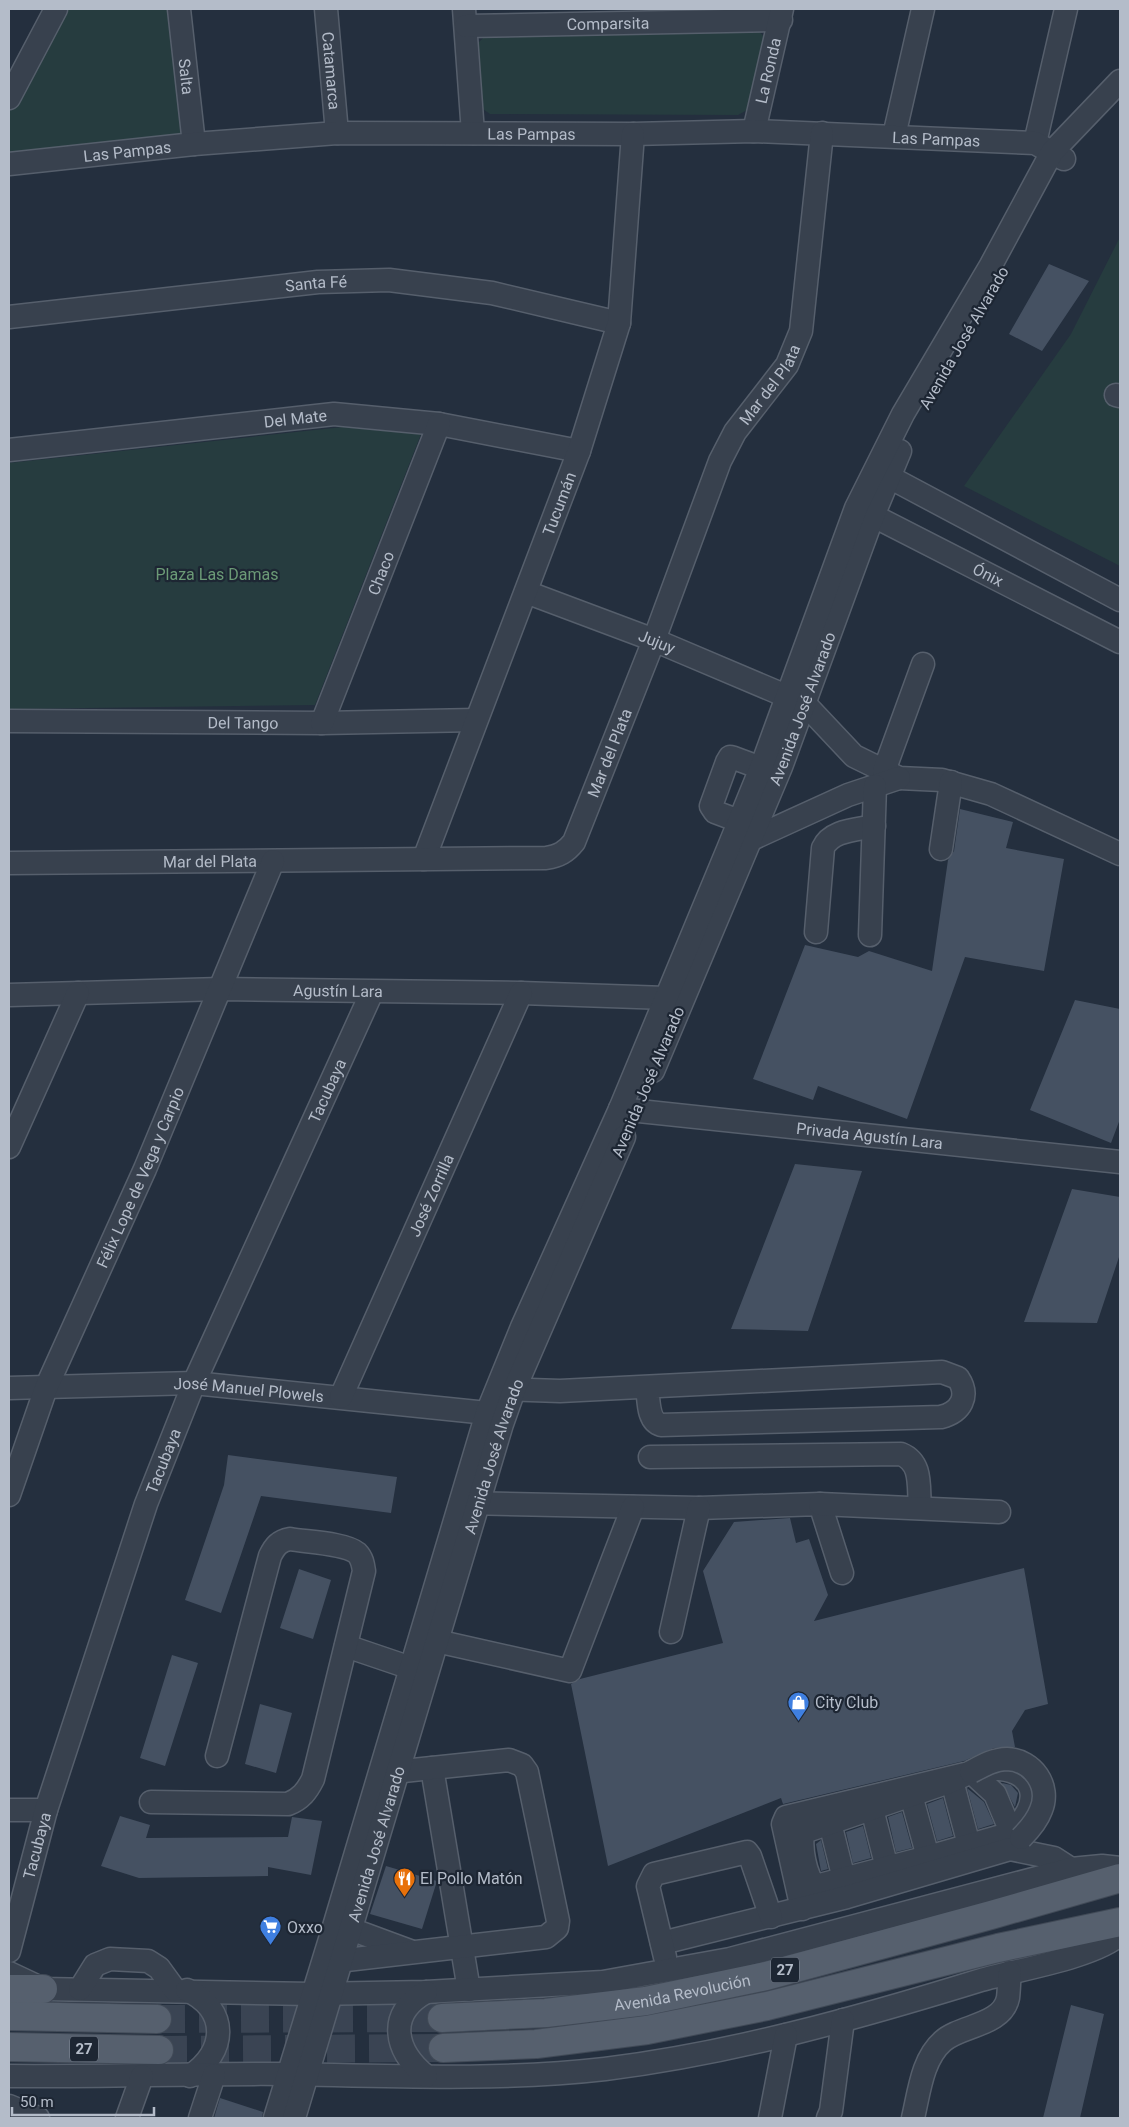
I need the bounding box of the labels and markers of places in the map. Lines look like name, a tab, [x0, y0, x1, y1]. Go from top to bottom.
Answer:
shop icon: City Club	[787, 1690, 811, 1721]
place label: City Club	[815, 1693, 878, 1712]
restaurant icon: El Pollo Matón	[392, 1866, 416, 1897]
place label: El Pollo Matón	[420, 1869, 523, 1888]
supermarket icon: Oxxo	[259, 1915, 283, 1946]
place label: Oxxo	[287, 1918, 323, 1937]

